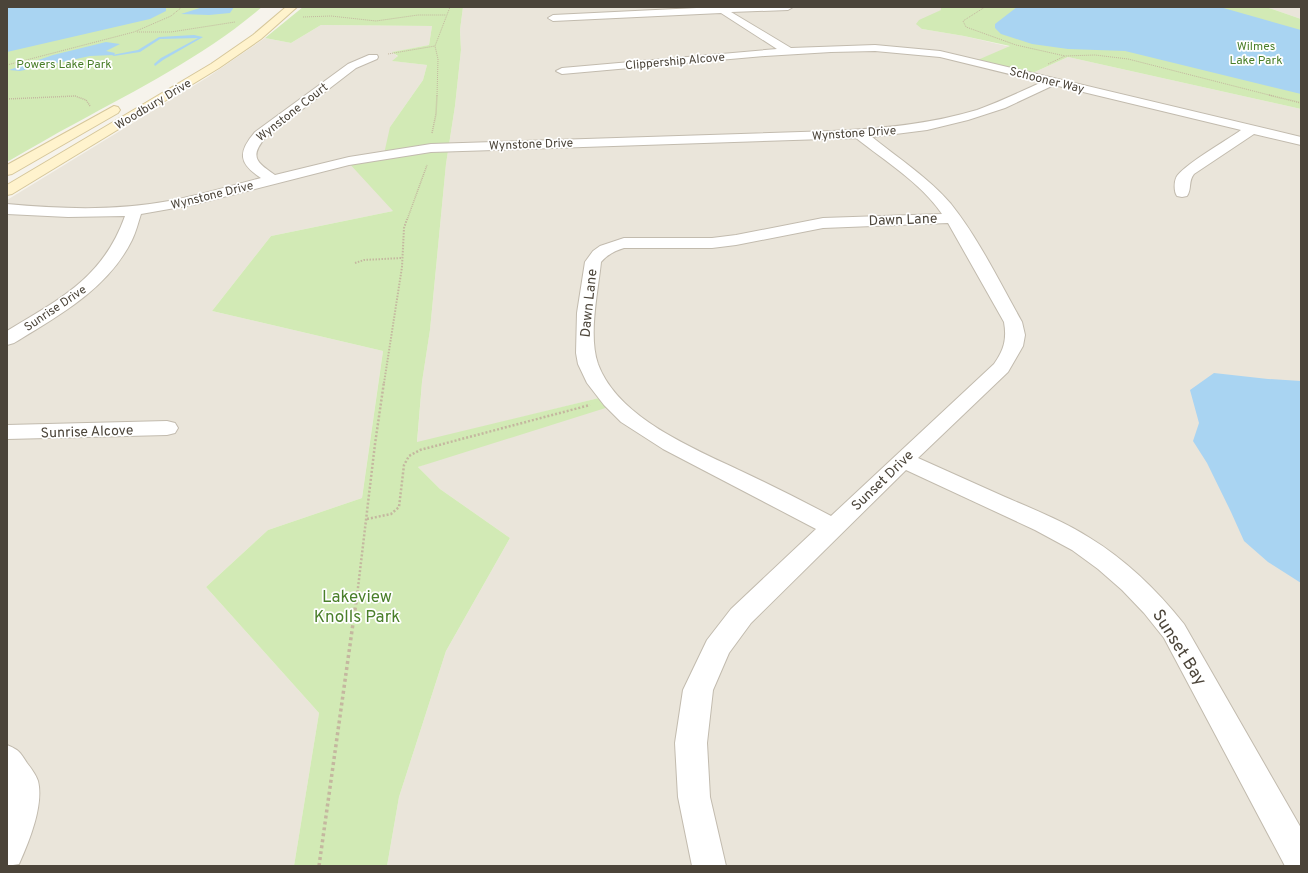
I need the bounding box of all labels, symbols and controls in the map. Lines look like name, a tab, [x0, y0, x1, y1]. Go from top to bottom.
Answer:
park label: Wilmes Lake Park	[1229, 39, 1283, 69]
street label: Clippership Alcove	[625, 50, 726, 74]
park label: Powers Lake Park	[16, 57, 112, 73]
street label: Schooner Way	[1008, 64, 1086, 98]
street label: Woodbury Drive	[112, 76, 195, 134]
street label: Wynstone Court	[254, 80, 332, 146]
street label: Wynstone Drive	[811, 123, 897, 145]
street label: Wynstone Drive	[489, 136, 573, 154]
street label: Wynstone Drive	[169, 178, 255, 214]
street label: Dawn Lane	[868, 211, 938, 230]
street label: Dawn Lane	[577, 268, 602, 338]
street label: Sunrise Drive	[21, 282, 90, 336]
street label: Sunrise Alcove	[40, 422, 134, 443]
street label: Sunset Drive	[848, 447, 918, 515]
park label: Lakeview Knolls Park	[314, 587, 400, 629]
street label: Sunset Bay	[1146, 606, 1210, 690]

